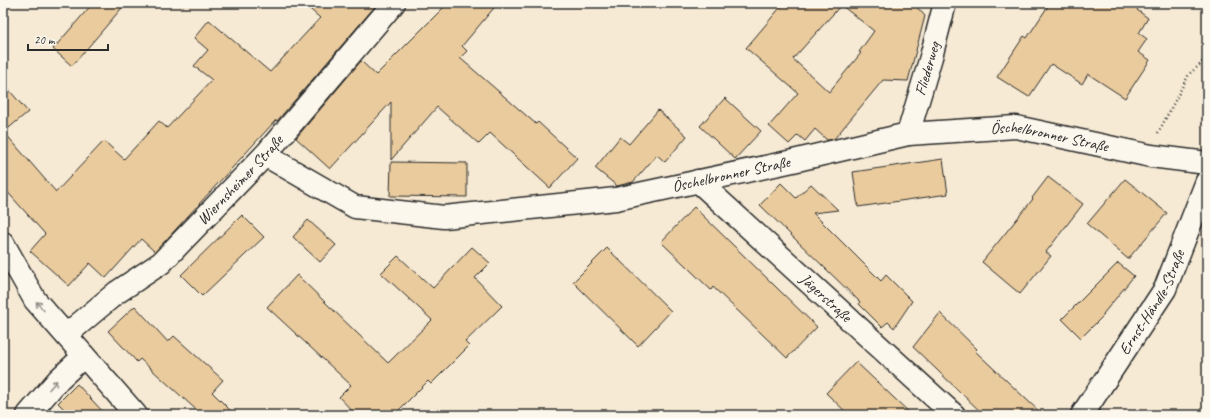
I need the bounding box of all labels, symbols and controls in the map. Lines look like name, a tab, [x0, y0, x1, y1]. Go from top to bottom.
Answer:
scale bar	[28, 26, 108, 52]
text: 20 m	[34, 32, 56, 48]
street label: Fliederweg	[910, 39, 945, 98]
street label: Öschelbronner Straße	[990, 117, 1112, 157]
street label: Wiernsheimer Straße	[193, 130, 289, 229]
street label: Öschelbronner Straße	[670, 152, 793, 197]
street label: Ernst-Händle-Straße	[1114, 245, 1190, 359]
street label: Jägerstraße	[795, 268, 857, 328]
one-way arrow	[36, 301, 45, 311]
one-way arrow	[49, 380, 58, 391]

